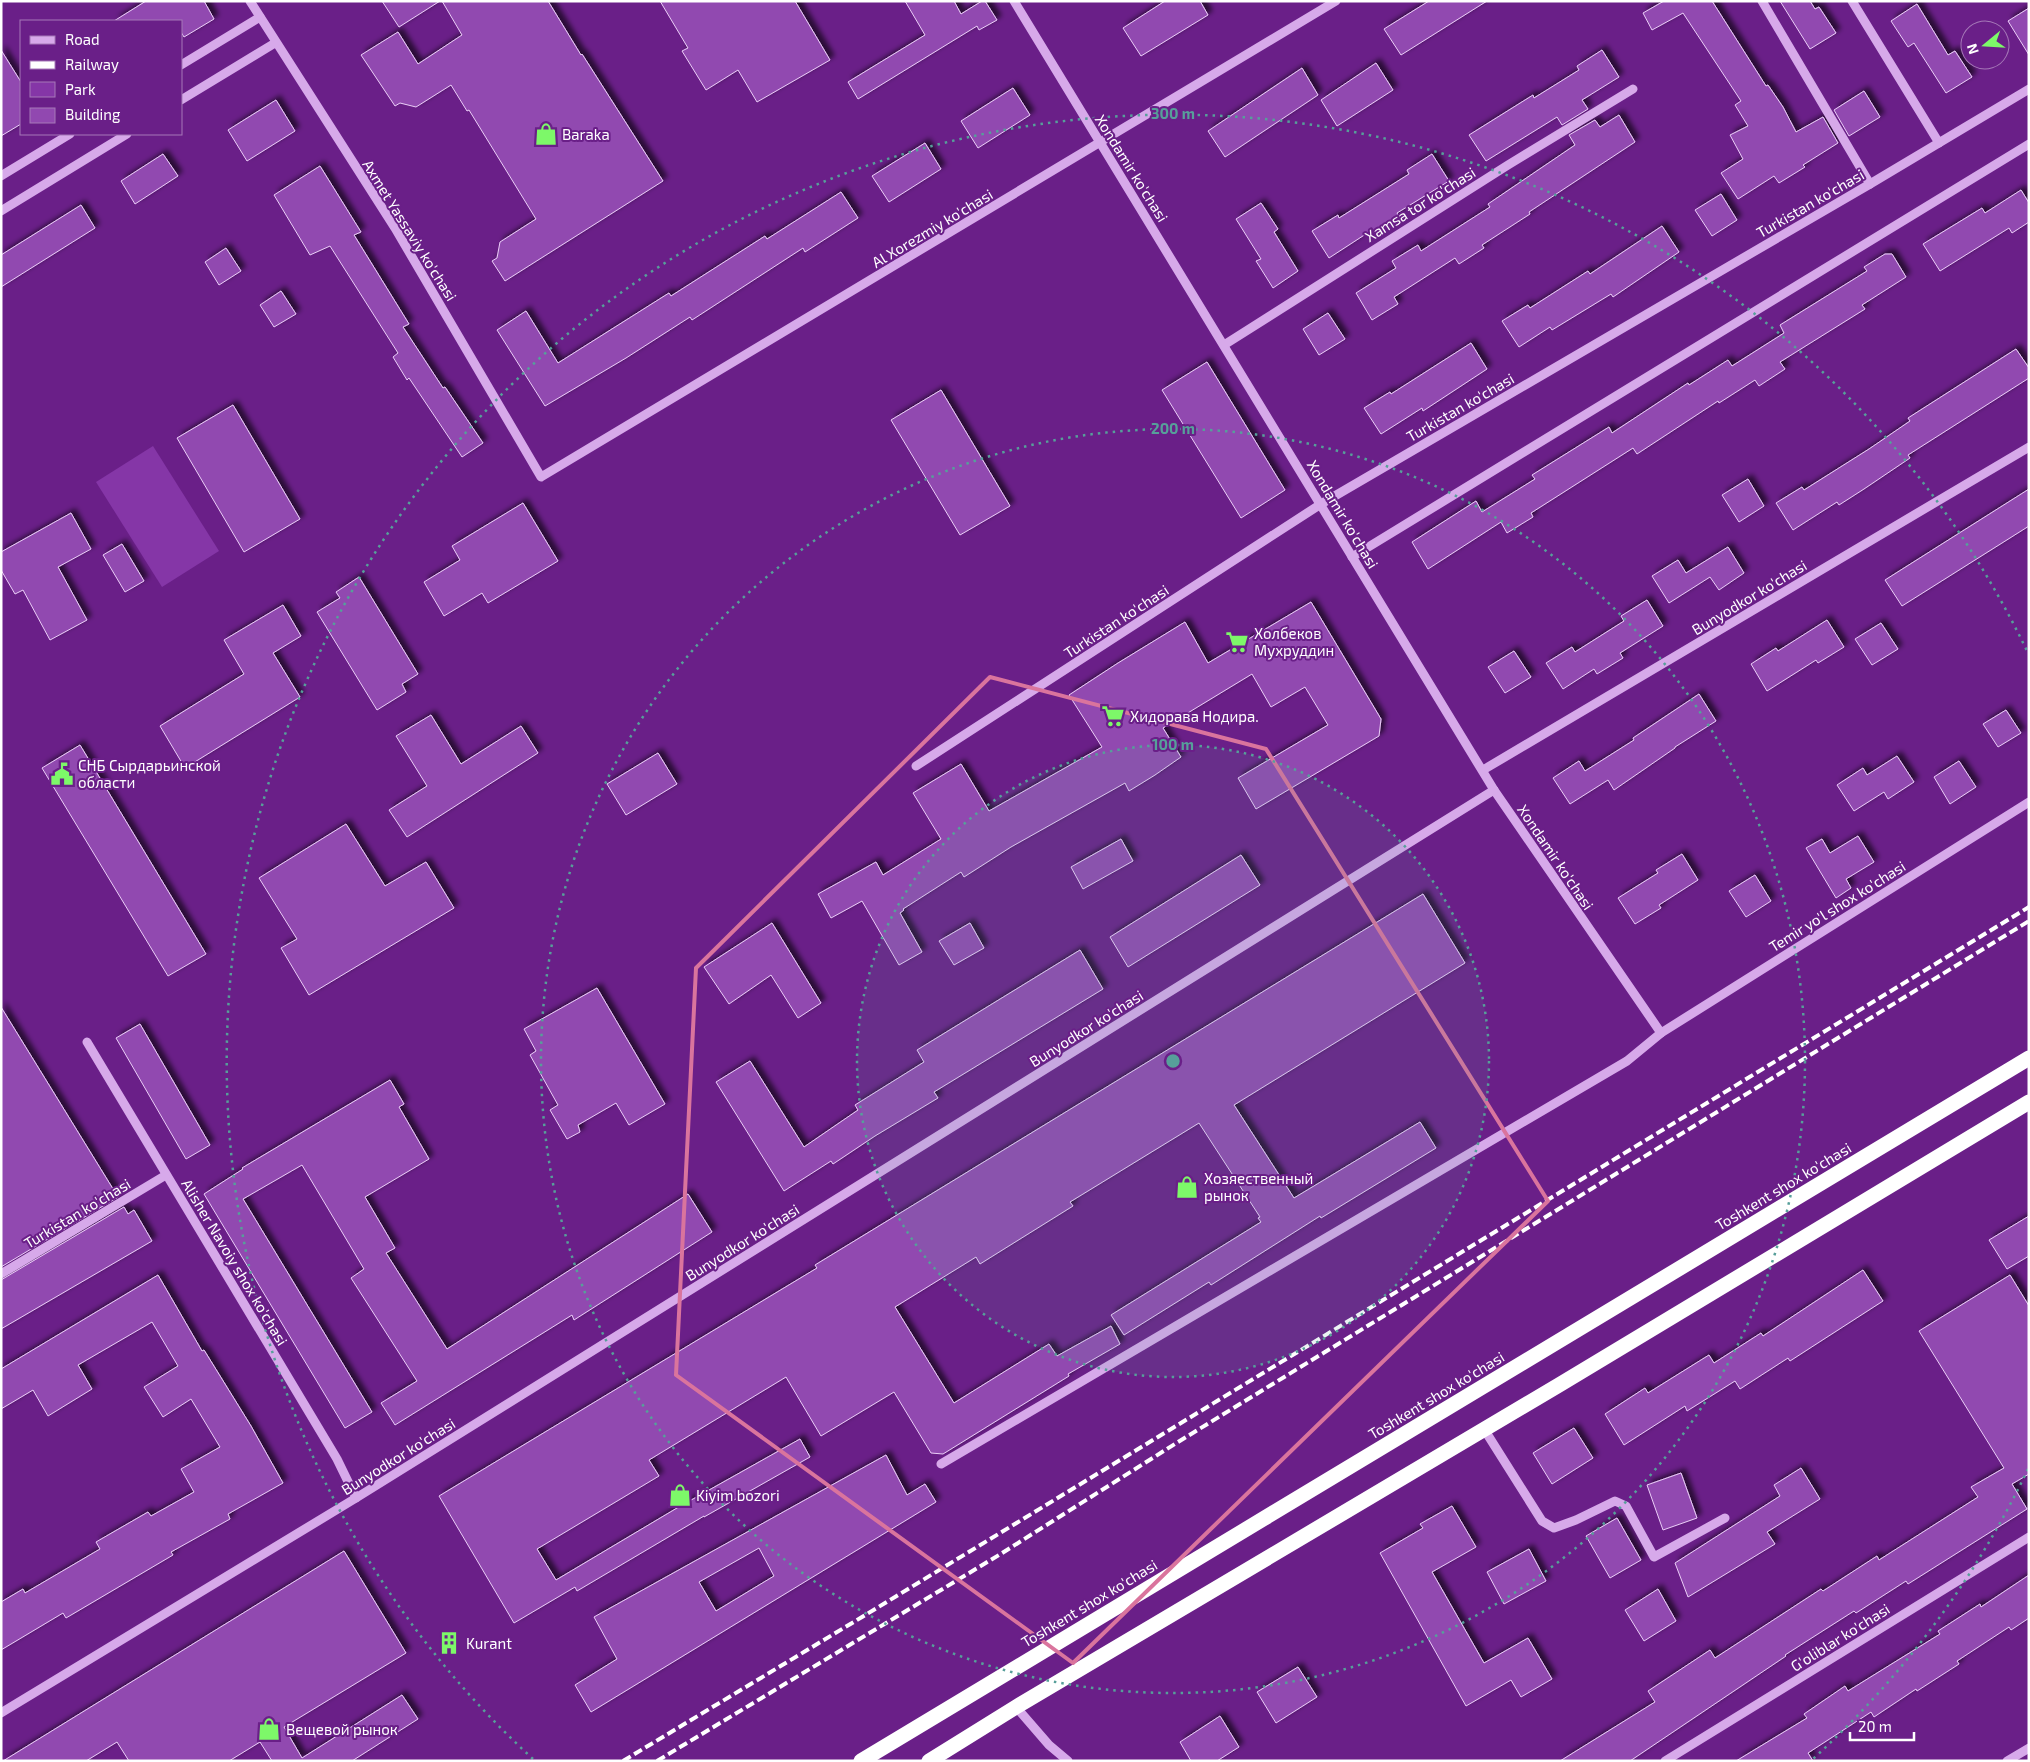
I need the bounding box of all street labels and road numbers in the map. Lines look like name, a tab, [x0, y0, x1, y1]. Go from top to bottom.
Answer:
street label: Xondamir ko'chasi	[1092, 111, 1172, 225]
street label: Axmet Yassaviy ko'chasi	[359, 156, 461, 304]
street label: Xamsa tor ko'chasi	[1361, 163, 1479, 245]
street label: Turkistan ko'chasi	[1753, 165, 1867, 241]
street label: Al Xorezmiy ko'chasi	[868, 185, 996, 271]
street label: Turkistan ko'chasi	[1403, 369, 1517, 445]
street label: Xondamir ko'chasi	[1304, 457, 1382, 571]
street label: Bunyodkor ko'chasi	[1688, 556, 1810, 638]
street label: Turkistan ko'chasi	[1060, 580, 1172, 662]
street label: Xondamir ko'chasi	[1514, 801, 1598, 913]
street label: Temir yo'l shox ko'chasi	[1765, 857, 1909, 955]
street label: Bunyodkor ko'chasi	[1026, 986, 1146, 1070]
street label: Toshkent shox ko'chasi	[1712, 1138, 1854, 1234]
street label: Turkistan ko'chasi	[20, 1174, 134, 1252]
street label: Alisher Navoiy shox ko'chasi	[178, 1176, 292, 1348]
street label: Bunyodkor ko'chasi	[682, 1200, 802, 1284]
street label: Toshkent shox ko'chasi	[1365, 1347, 1507, 1443]
street label: Bunyodkor ko'chasi	[338, 1414, 458, 1498]
street label: Toshkent shox ko'chasi	[1018, 1555, 1160, 1651]
street label: G'oliblar ko'chasi	[1787, 1599, 1893, 1675]

